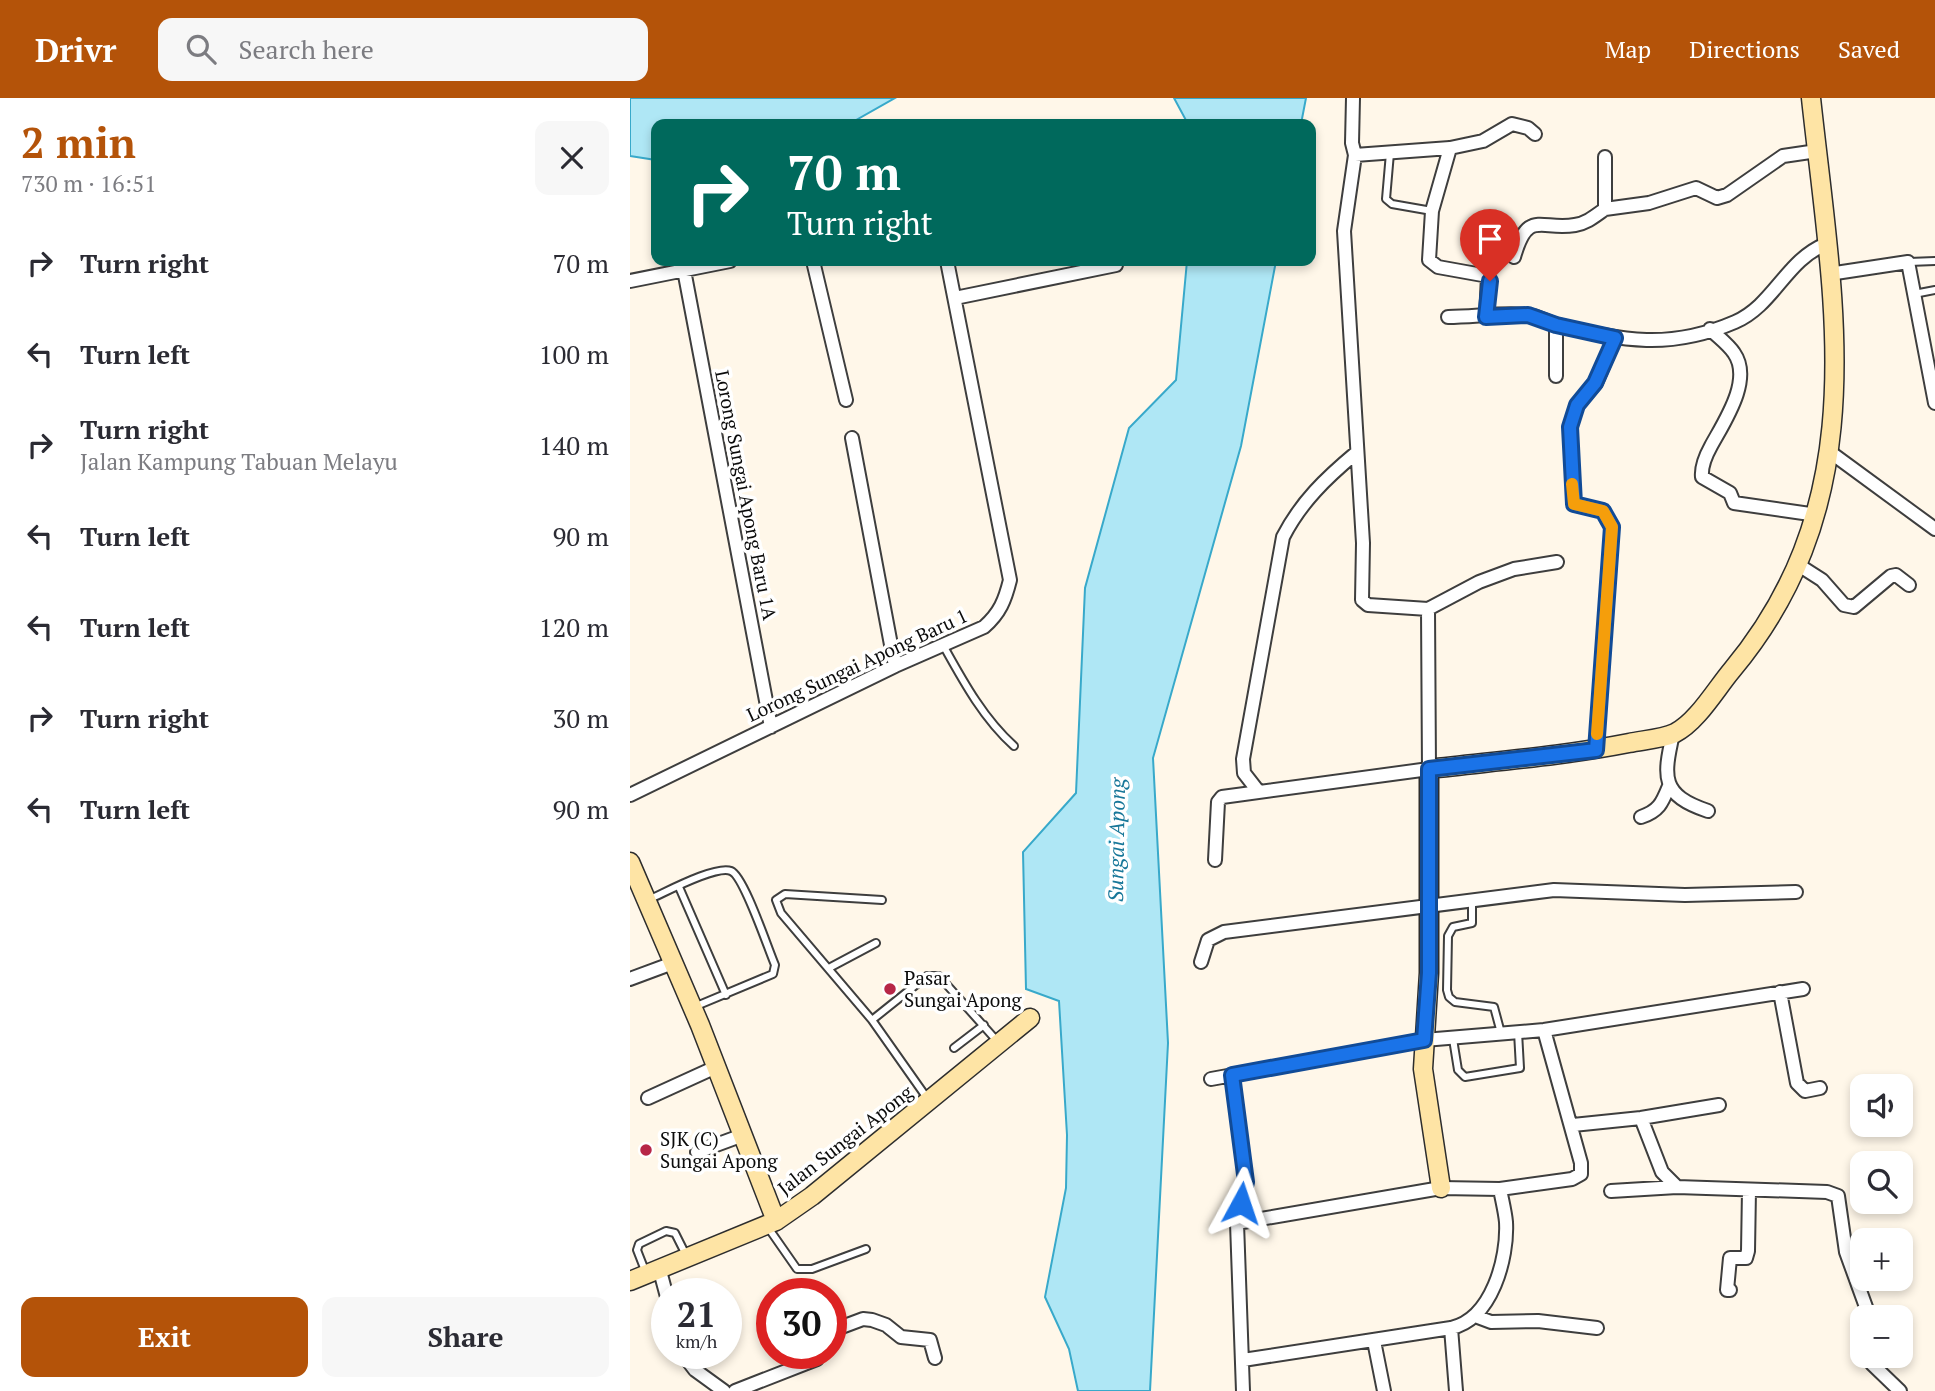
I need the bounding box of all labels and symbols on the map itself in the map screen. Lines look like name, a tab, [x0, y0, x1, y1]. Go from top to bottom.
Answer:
pin	[1460, 209, 1520, 281]
street label: Lorong Sungai Apong Baru 1A	[710, 368, 783, 622]
street label: Lorong Sungai Apong Baru 1	[742, 602, 971, 727]
water label: Sungai Apong	[1101, 776, 1131, 902]
place label: Pasar Sungai Apong	[904, 965, 1022, 1012]
marker: Pasar Sungai Apong	[882, 981, 898, 997]
street label: Jalan Sungai Apong	[772, 1078, 918, 1200]
place label: SJK (C) Sungai Apong	[660, 1126, 778, 1173]
marker: SJK (C) Sungai Apong	[638, 1142, 654, 1158]
position arrow	[1204, 1166, 1278, 1240]
speed limit sign: 30	[756, 1278, 847, 1369]

